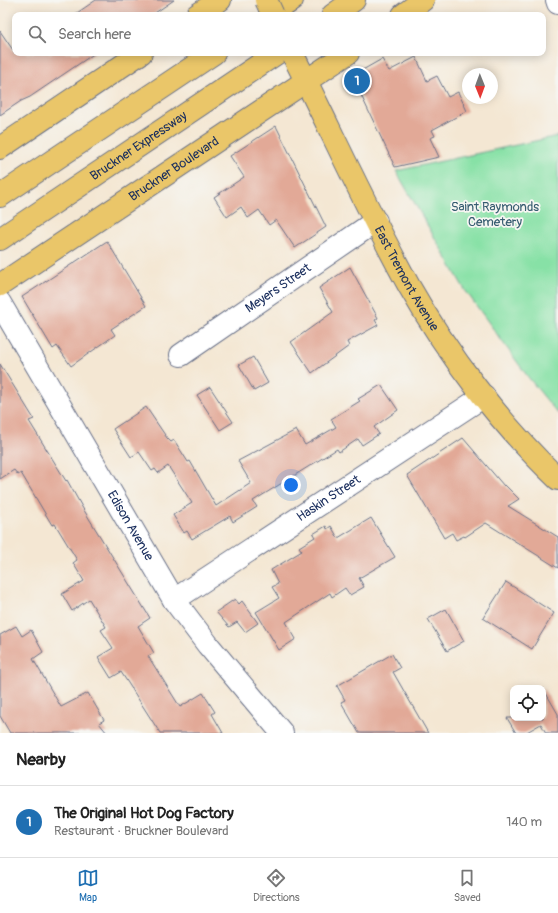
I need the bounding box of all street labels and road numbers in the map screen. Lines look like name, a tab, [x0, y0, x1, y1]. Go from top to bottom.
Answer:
street label: Bruckner Expressway	[87, 107, 191, 184]
street label: Bruckner Boulevard	[126, 133, 222, 205]
street label: East Tremont Avenue	[371, 223, 443, 335]
street label: Meyers Street	[242, 260, 315, 316]
street label: Haskin Street	[294, 471, 364, 525]
street label: Edison Avenue	[104, 488, 157, 564]

